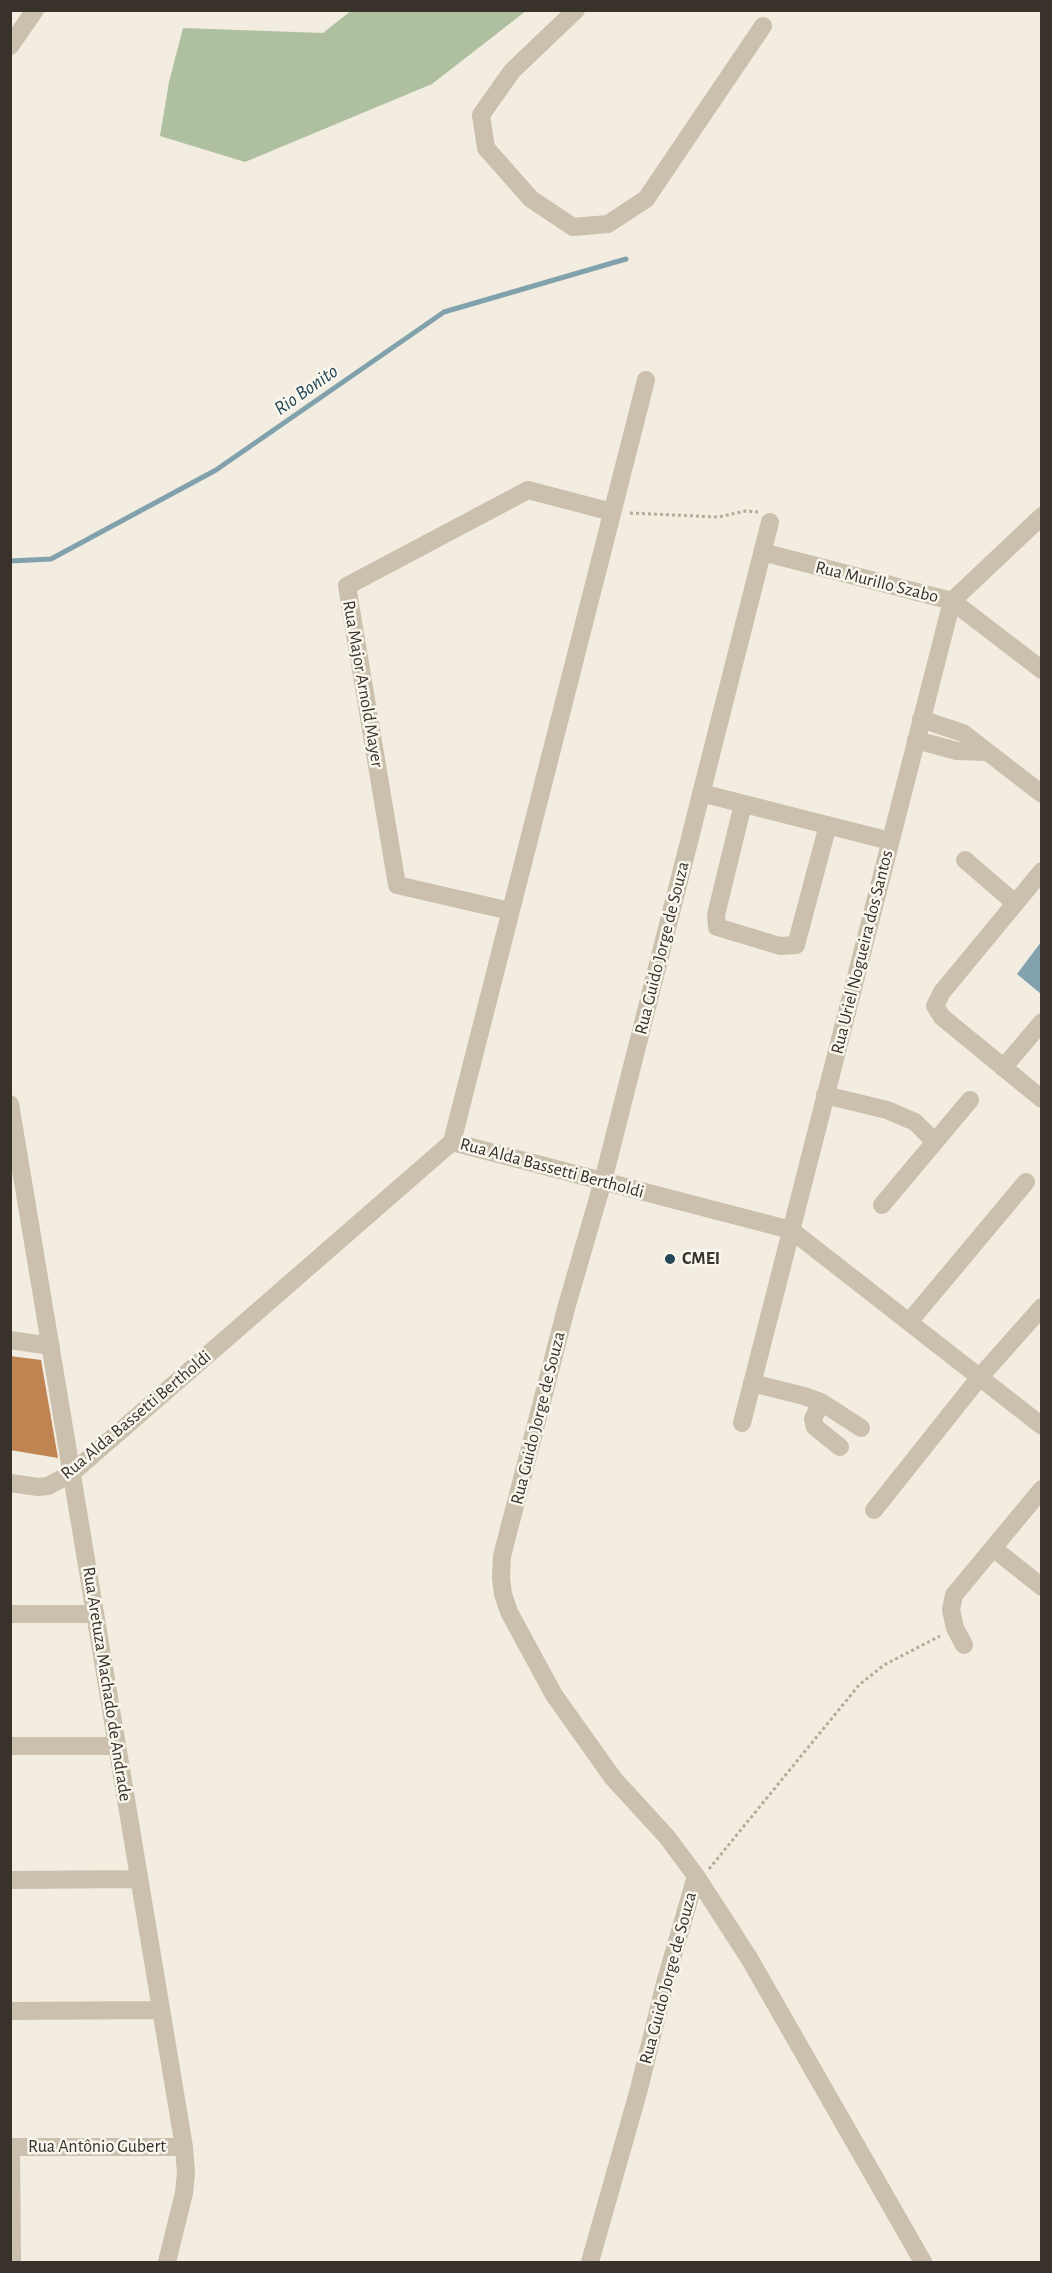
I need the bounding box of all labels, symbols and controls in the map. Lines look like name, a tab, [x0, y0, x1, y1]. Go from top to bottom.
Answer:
water label: Rio Bonito	[269, 359, 343, 421]
street label: Rua Murillo Szabo	[813, 556, 941, 608]
street label: Rua Major Arnold Mayer	[338, 599, 388, 769]
street label: Rua Uriel Nogueira dos Santos	[826, 848, 898, 1056]
street label: Rua Guido Jorge de Souza	[630, 859, 694, 1037]
street label: Rua Alda Bassetti Bertholdi	[458, 1133, 646, 1203]
place label: CMEI	[682, 1248, 720, 1270]
marker: CMEI	[663, 1252, 677, 1266]
street label: Rua Guido Jorge de Souza	[506, 1329, 570, 1507]
street label: Rua Alda Bassetti Bertholdi	[56, 1346, 216, 1484]
street label: Rua Aretuza Machado de Andrade	[78, 1565, 136, 1803]
street label: Rua Guido Jorge de Souza	[635, 1890, 701, 2066]
street label: Rua Antônio Gubert	[28, 2136, 166, 2158]

